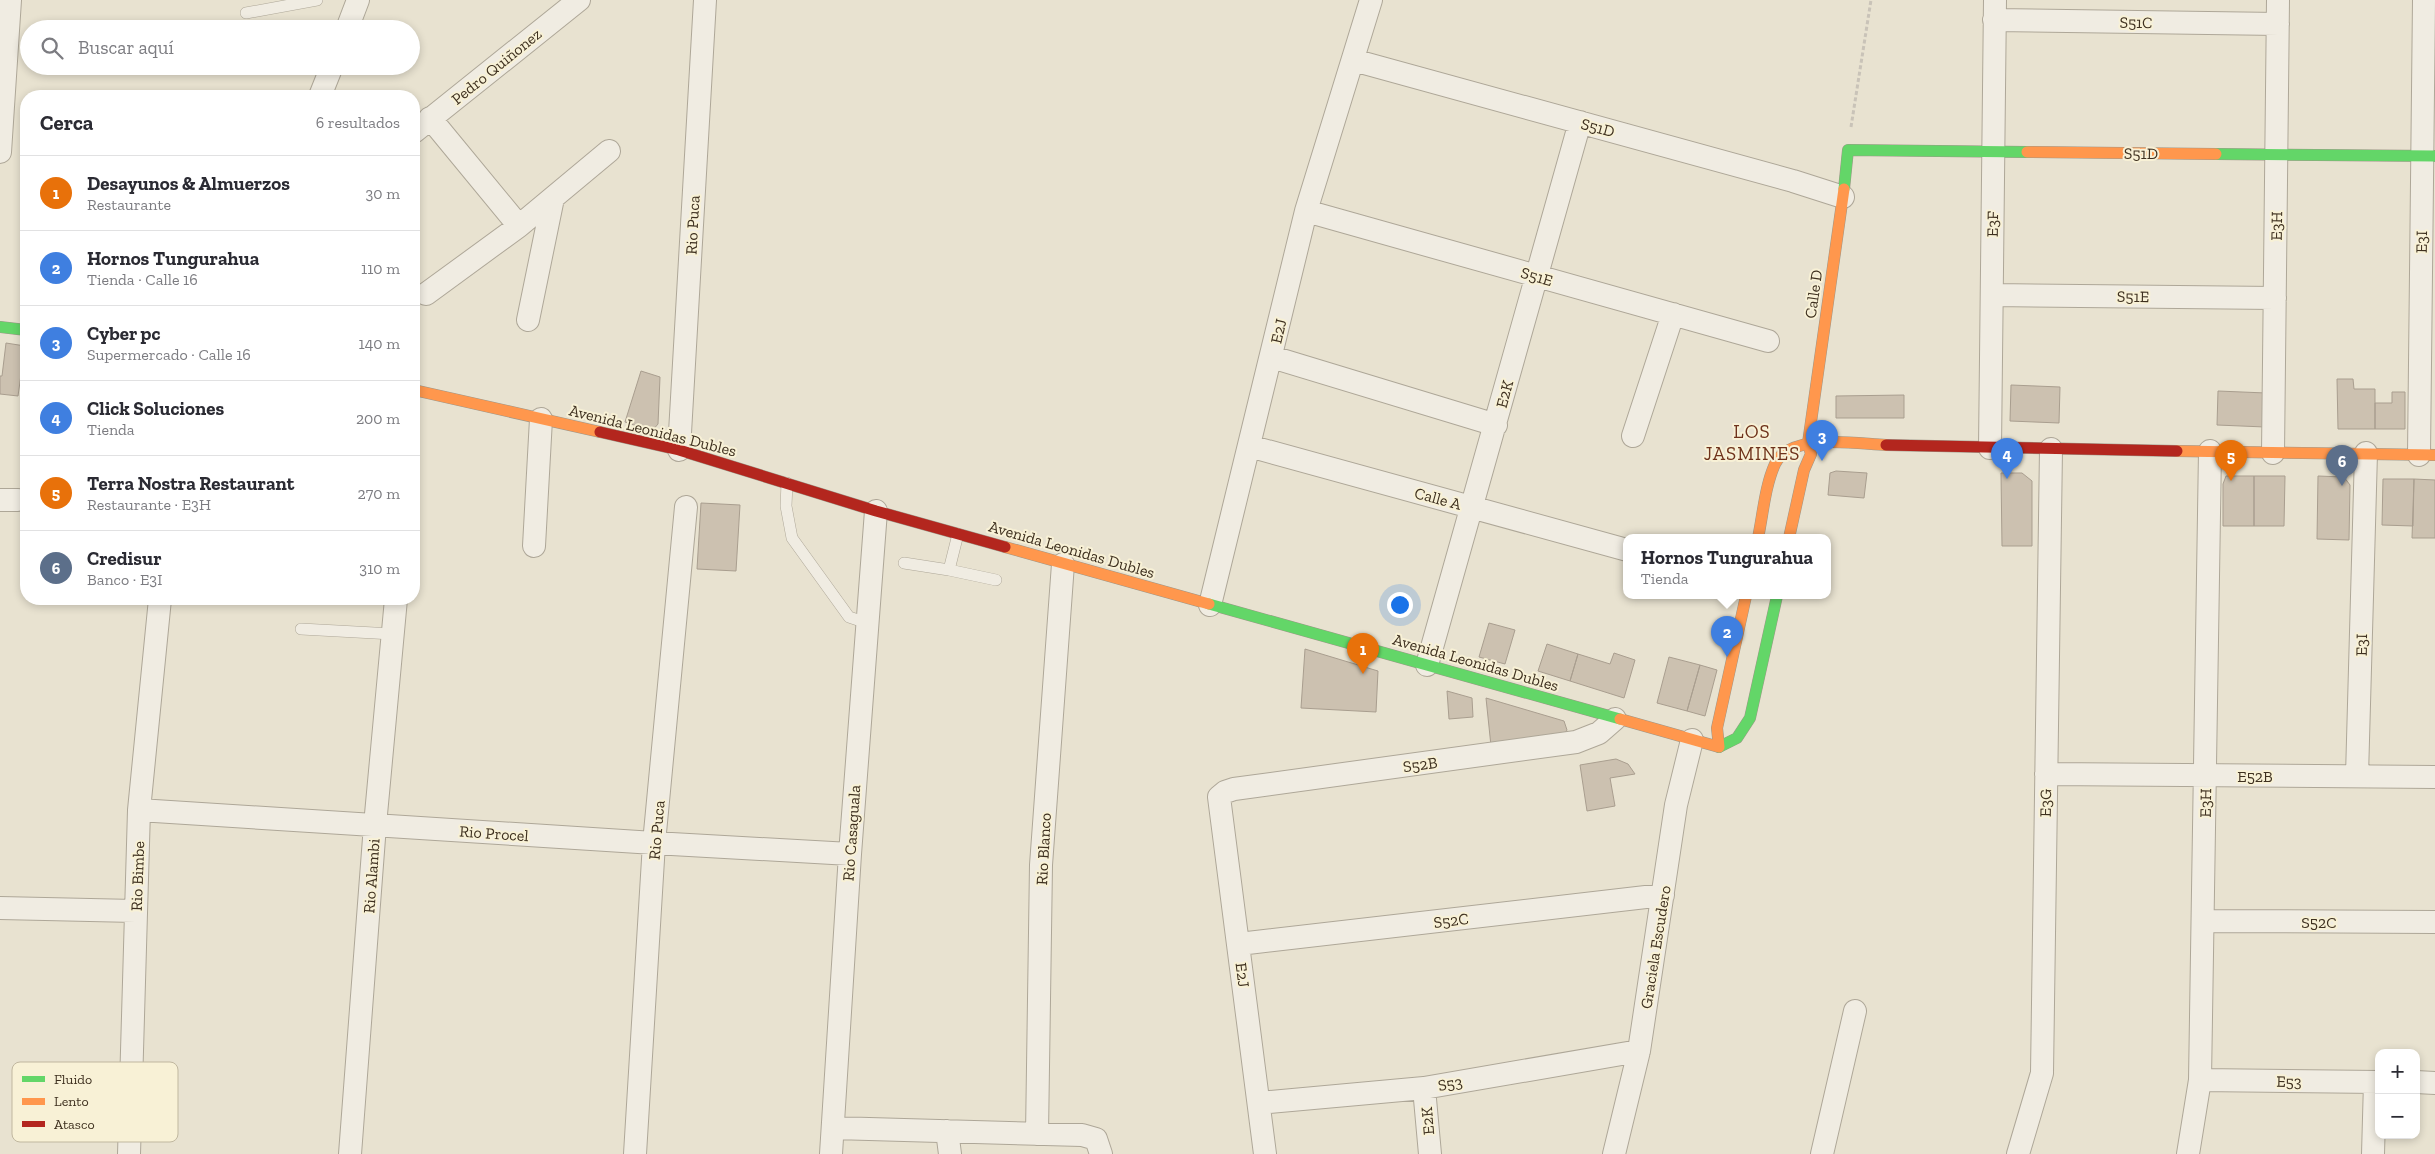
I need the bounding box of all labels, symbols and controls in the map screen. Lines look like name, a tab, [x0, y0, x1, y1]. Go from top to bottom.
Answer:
street label: S51C	[2119, 13, 2153, 32]
search box	[20, 20, 420, 75]
street label: Pedro Quiñonez	[447, 24, 545, 109]
icon: search	[38, 34, 66, 62]
text: Buscar aquí	[78, 36, 174, 59]
text: Cerca	[40, 110, 93, 135]
text: 6 resultados	[316, 113, 400, 132]
street label: S51D	[1579, 114, 1617, 141]
street label: S51D	[2124, 144, 2158, 163]
text: Desayunos & Almuerzos	[87, 172, 290, 195]
text: 1	[53, 184, 59, 203]
text: 30 m	[366, 184, 400, 203]
text: Restaurante	[87, 195, 171, 214]
street label: Rio Puca	[681, 195, 704, 255]
street label: E3F	[1983, 211, 2002, 237]
street label: E3H	[2267, 211, 2286, 241]
street label: E3I	[2412, 231, 2431, 253]
text: Hornos Tungurahua	[87, 247, 259, 270]
text: 2	[52, 259, 60, 278]
text: 110 m	[361, 259, 400, 278]
street label: S51E	[1519, 263, 1555, 290]
street label: Calle D	[1801, 268, 1826, 320]
text: Tienda · Calle 16	[87, 270, 198, 289]
street label: S51E	[2117, 287, 2149, 306]
street label: E2J	[1266, 317, 1291, 345]
text: Cyber pc	[87, 322, 160, 345]
text: 3	[52, 334, 60, 353]
text: 140 m	[359, 334, 400, 353]
text: Supermercado · Calle 16	[87, 345, 251, 364]
street label: E2K	[1492, 377, 1517, 410]
text: Click Soluciones	[87, 397, 224, 420]
street label: Avenida Leonidas Dubles	[567, 401, 738, 460]
text: 4	[51, 409, 61, 428]
text: 200 m	[356, 409, 400, 428]
text: Tienda	[87, 420, 135, 439]
district label: LOS JASMINES	[1704, 420, 1800, 465]
pin: 3	[1806, 420, 1838, 461]
pin: 4	[1991, 438, 2023, 479]
pin: 5	[2215, 440, 2247, 481]
pin: 6	[2326, 445, 2358, 486]
text: Terra Nostra Restaurant	[87, 472, 294, 495]
street label: Calle A	[1412, 483, 1464, 514]
text: 5	[52, 484, 60, 503]
text: 270 m	[358, 484, 400, 503]
text: Restaurante · E3H	[87, 495, 211, 514]
street label: Avenida Leonidas Dubles	[987, 517, 1157, 582]
popup	[1623, 534, 1831, 599]
text: Hornos Tungurahua	[1641, 546, 1813, 569]
text: Credisur	[87, 547, 162, 570]
text: 6	[52, 559, 60, 578]
text: 310 m	[359, 559, 400, 578]
text: Tienda	[1641, 569, 1688, 588]
text: Banco · E3I	[87, 570, 162, 589]
your location	[1387, 592, 1413, 618]
pin: 2	[1711, 616, 1743, 657]
street label: Avenida Leonidas Dubles	[1391, 630, 1561, 695]
pin: 1	[1347, 633, 1379, 674]
street label: E3I	[2352, 634, 2371, 656]
street label: S52B	[1402, 753, 1439, 776]
street label: E52B	[2237, 767, 2273, 786]
street label: Rio Casaguala	[839, 784, 864, 882]
street label: E3H	[2196, 788, 2215, 818]
street label: E3G	[2036, 789, 2055, 817]
street label: Rio Puca	[644, 799, 669, 861]
street label: Rio Blanco	[1032, 812, 1055, 886]
street label: Rio Procel	[459, 822, 529, 845]
street label: Rio Alambi	[359, 838, 384, 914]
street label: Rio Bimbe	[127, 841, 148, 911]
street label: Graciela Escudero	[1636, 884, 1675, 1010]
street label: S52C	[1432, 909, 1470, 932]
street label: S52C	[2301, 913, 2337, 932]
street label: E2J	[1232, 962, 1253, 989]
map controls	[2375, 1049, 2420, 1139]
button: +	[2375, 1049, 2420, 1094]
legend	[12, 1062, 178, 1142]
text: Fluido	[54, 1071, 92, 1088]
street label: S53	[1436, 1072, 1464, 1095]
street label: E53	[2276, 1072, 2302, 1091]
text: Lento	[54, 1093, 89, 1110]
button: −	[2375, 1094, 2420, 1139]
street label: E2K	[1417, 1105, 1438, 1136]
text: Atasco	[54, 1116, 95, 1133]

